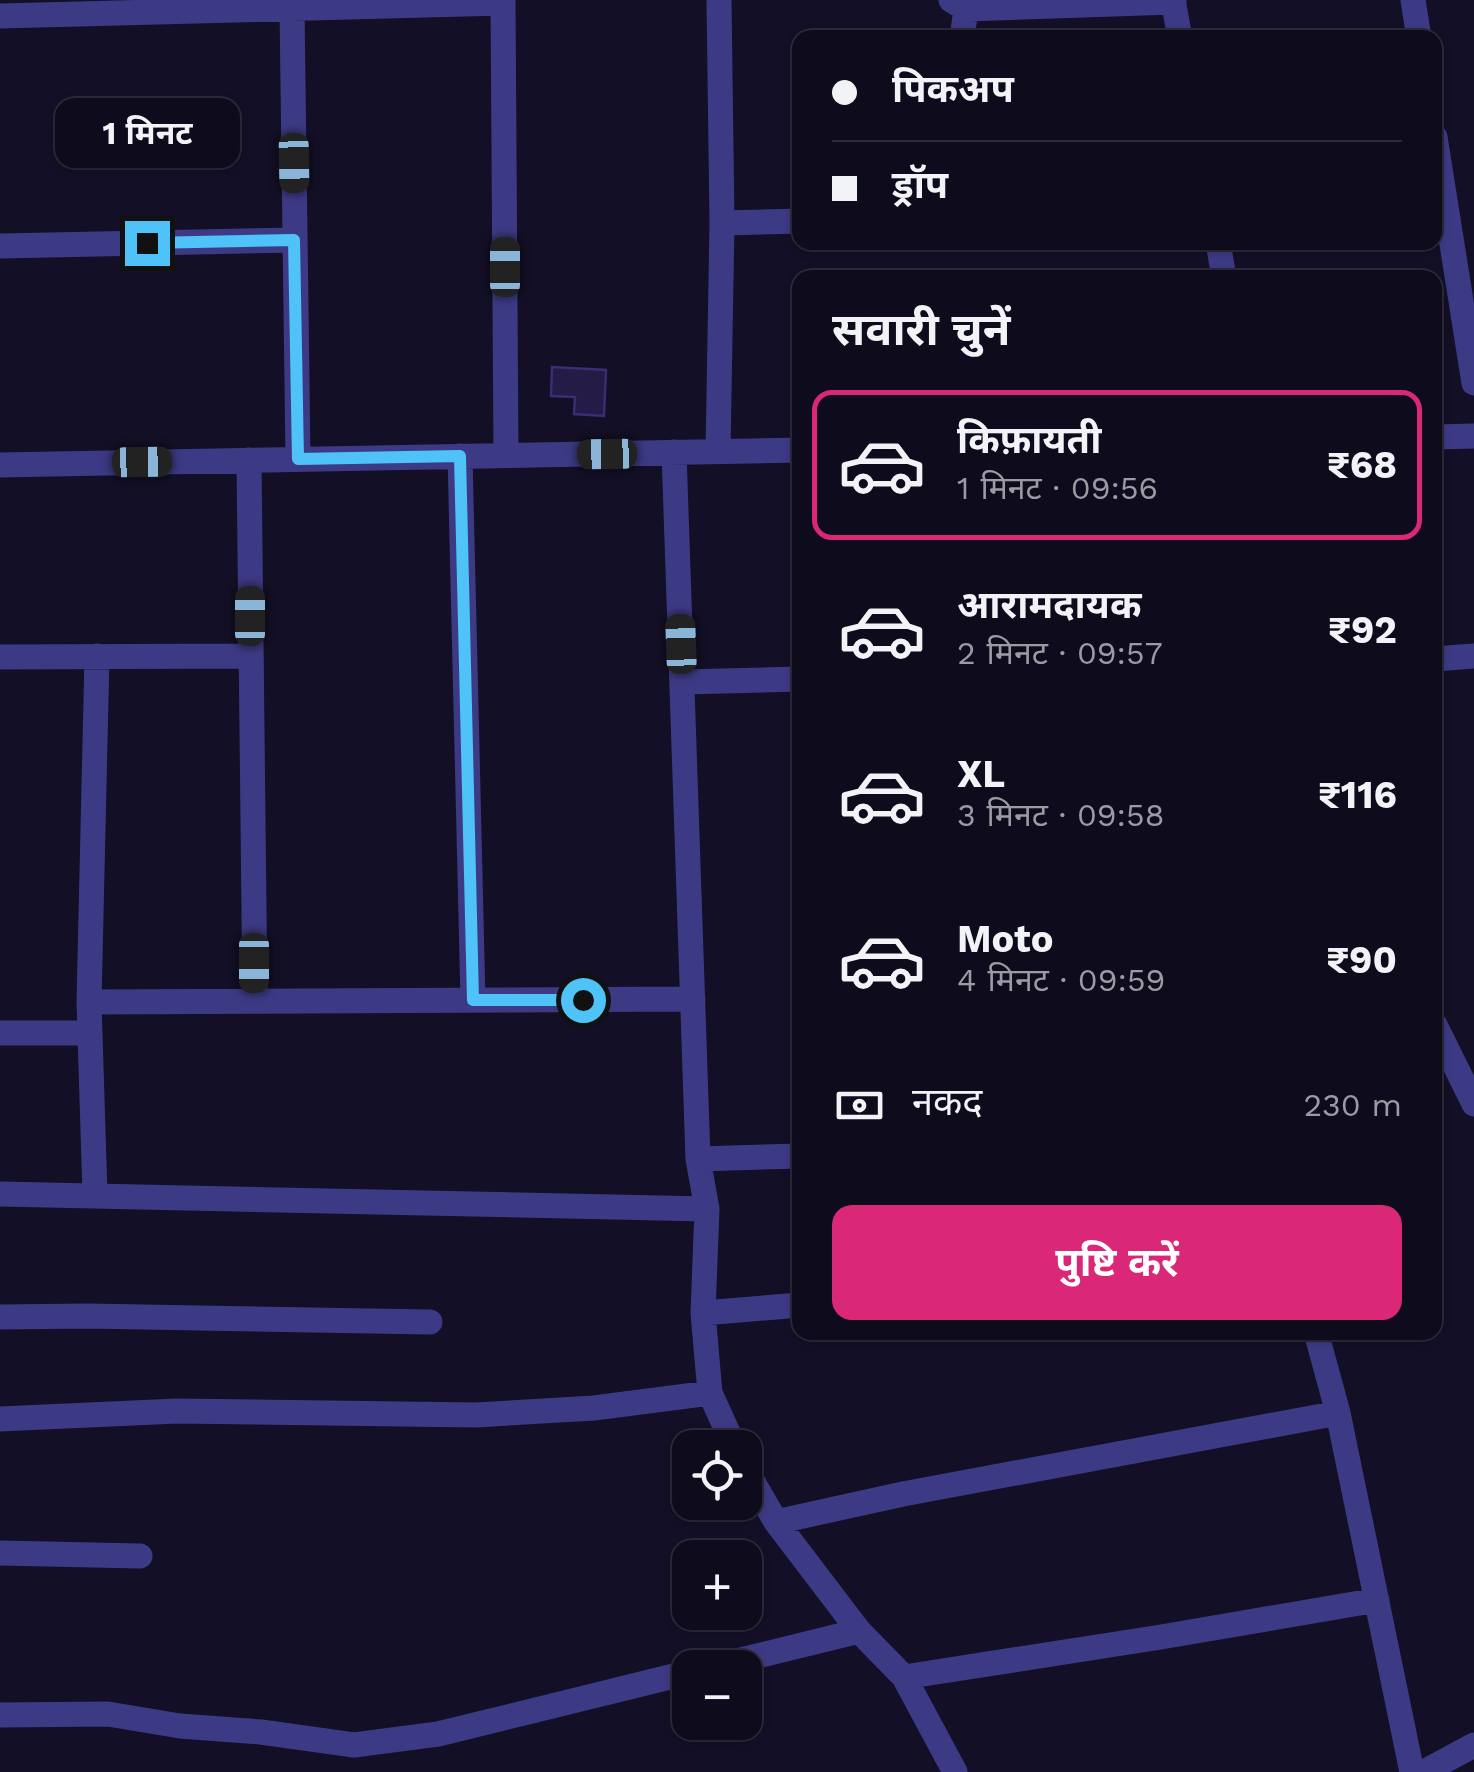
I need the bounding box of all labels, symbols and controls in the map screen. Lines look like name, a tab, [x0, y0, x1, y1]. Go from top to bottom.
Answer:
text: पिकअप	[892, 67, 1014, 111]
callout: 1 मिनट	[54, 98, 240, 168]
text: 1 मिनट	[102, 114, 193, 152]
car	[278, 133, 310, 193]
text: ड्रॉप	[892, 163, 948, 207]
route end	[125, 221, 170, 266]
car	[490, 237, 520, 297]
text: सवारी चुनें	[832, 303, 1010, 356]
text: किफ़ायती	[957, 418, 1101, 462]
icon: car	[837, 420, 927, 510]
car	[577, 438, 637, 470]
text: ₹68	[1327, 443, 1397, 487]
car	[112, 446, 172, 478]
text: 1 मिनट · 09:56	[957, 469, 1158, 507]
text: आरामदायक	[957, 583, 1141, 627]
icon: car	[837, 585, 927, 675]
car	[235, 586, 265, 646]
text: ₹92	[1328, 608, 1397, 652]
car	[665, 613, 697, 675]
text: 2 मिनट · 09:57	[957, 634, 1163, 672]
icon: car	[837, 750, 927, 840]
text: XL	[957, 752, 1005, 796]
text: ₹116	[1318, 773, 1397, 817]
text: 3 मिनट · 09:58	[957, 796, 1164, 834]
icon: car	[837, 915, 927, 1005]
text: Moto	[957, 917, 1053, 961]
car	[239, 933, 269, 993]
text: ₹90	[1326, 938, 1397, 982]
text: 4 मिनट · 09:59	[957, 961, 1165, 999]
route start	[561, 978, 606, 1023]
icon: cash	[832, 1078, 887, 1133]
text: नकद	[912, 1080, 982, 1124]
text: 230 m	[1303, 1086, 1402, 1124]
button: पुष्टि करें	[832, 1205, 1402, 1320]
map controls	[672, 1430, 762, 1740]
button: locate	[672, 1430, 762, 1520]
button: +	[672, 1540, 762, 1630]
button: −	[672, 1650, 762, 1740]

